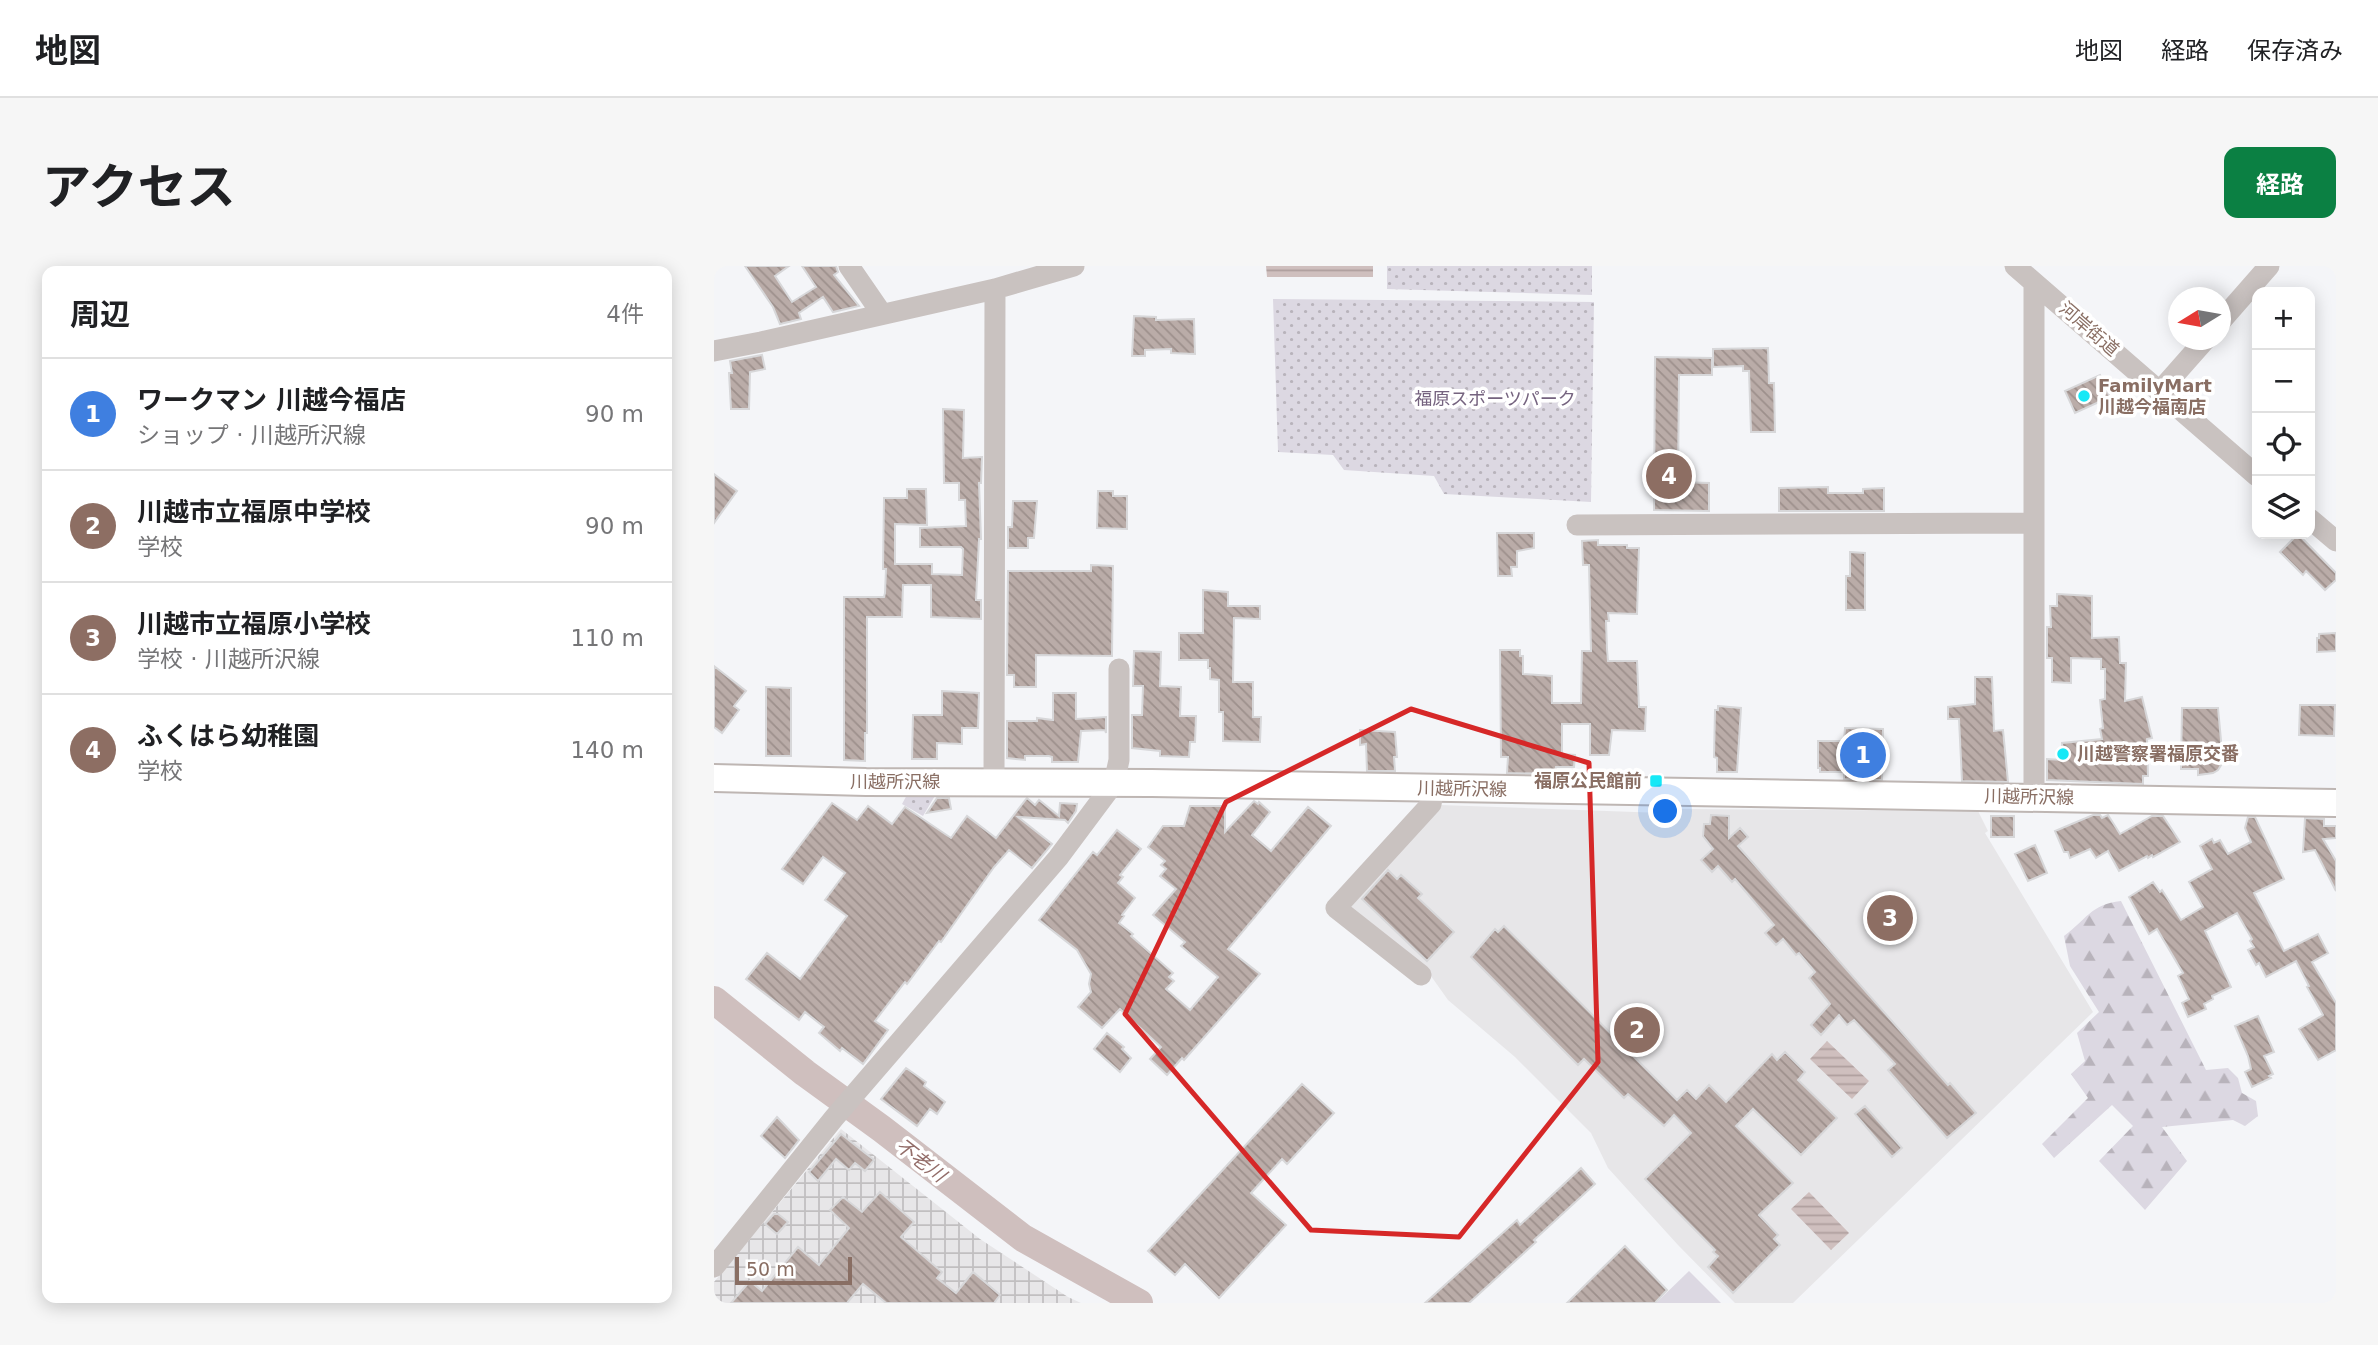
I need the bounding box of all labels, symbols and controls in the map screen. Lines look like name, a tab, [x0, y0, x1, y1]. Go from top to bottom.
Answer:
text: 地図	[35, 31, 101, 70]
text: 地図	[2075, 37, 2123, 65]
text: 経路	[2161, 37, 2209, 65]
text: 保存済み	[2247, 37, 2343, 65]
button: 経路	[2224, 147, 2336, 218]
text: アクセス	[42, 159, 236, 216]
north arrow	[2168, 287, 2231, 350]
map controls	[2252, 287, 2315, 539]
button: +	[2252, 287, 2315, 350]
text: 周辺	[70, 297, 130, 332]
street label: 河岸街道	[2055, 297, 2123, 360]
text: 4件	[606, 301, 644, 327]
button: −	[2252, 350, 2315, 413]
place label: FamilyMart 川越今福南店	[2098, 375, 2212, 417]
text: ワークマン 川越今福店	[137, 385, 406, 415]
park label: 福原スポーツパーク	[1414, 388, 1576, 409]
marker: FamilyMart 川越今福南店	[2076, 388, 2092, 404]
text: 1	[85, 401, 101, 427]
text: 90 m	[585, 401, 644, 427]
button: locate	[2252, 413, 2315, 476]
text: ショップ · 川越所沢線	[137, 422, 366, 448]
pin: 4	[1646, 450, 1692, 502]
button: layers	[2252, 476, 2315, 539]
text: 川越市立福原中学校	[137, 497, 371, 527]
text: 2	[85, 513, 101, 539]
text: 90 m	[585, 513, 644, 539]
text: 学校	[137, 534, 183, 560]
text: 川越市立福原小学校	[137, 609, 371, 639]
text: 3	[85, 625, 101, 651]
text: 110 m	[570, 625, 644, 651]
text: 学校 · 川越所沢線	[137, 646, 320, 672]
text: ふくはら幼稚園	[137, 721, 319, 751]
pin: 1	[1840, 729, 1886, 781]
text: 4	[85, 737, 101, 763]
text: 140 m	[570, 737, 644, 763]
place label: 川越警察署福原交番	[2077, 743, 2239, 764]
marker: 川越警察署福原交番	[2055, 746, 2071, 762]
text: 学校	[137, 758, 183, 784]
place label: 福原公民館前	[1534, 770, 1642, 791]
street label: 川越所沢線	[850, 771, 940, 792]
marker: 福原公民館前	[1648, 773, 1664, 789]
street label: 川越所沢線	[1417, 777, 1507, 800]
street label: 川越所沢線	[1984, 785, 2074, 808]
your location	[1648, 794, 1682, 828]
pin: 3	[1867, 892, 1913, 944]
pin: 2	[1614, 1004, 1660, 1056]
water label: 不老川	[892, 1134, 952, 1187]
scale bar	[735, 1254, 852, 1286]
text: 50 m	[746, 1258, 795, 1280]

